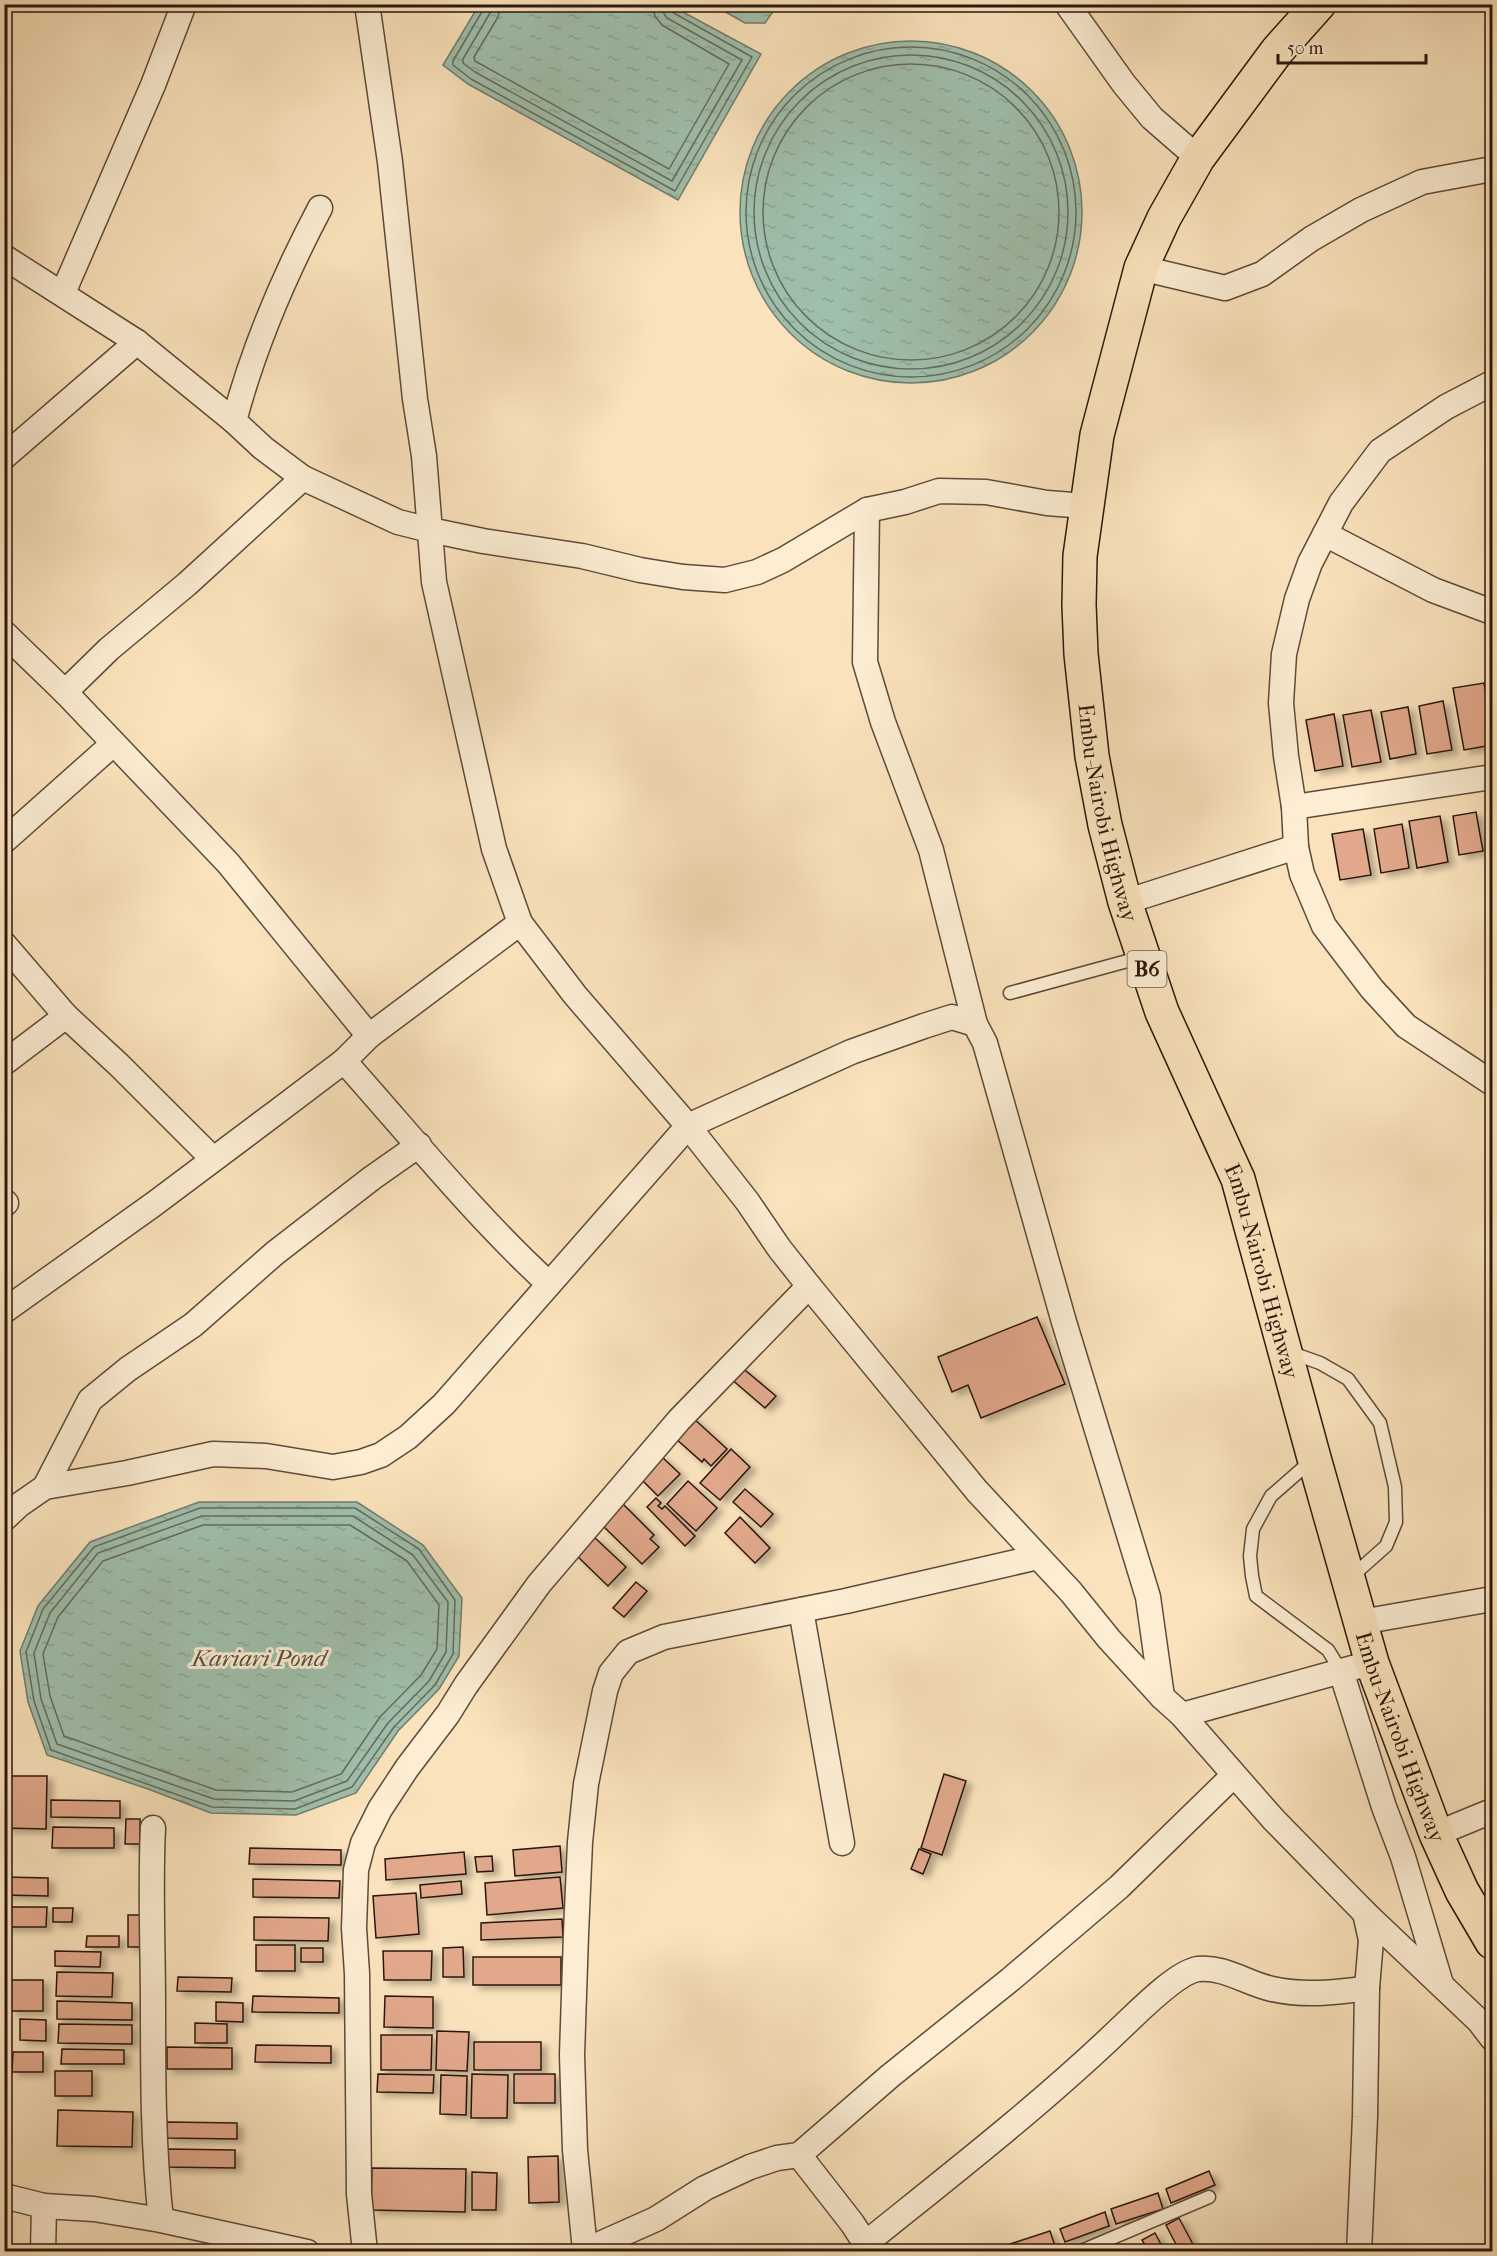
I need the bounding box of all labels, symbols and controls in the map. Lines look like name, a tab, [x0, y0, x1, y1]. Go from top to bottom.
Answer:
scale bar	[1278, 27, 1426, 65]
text: 50 m	[1287, 38, 1324, 59]
street label: Embu-Nairobi Highway	[1072, 702, 1143, 926]
road number: B6	[1128, 951, 1166, 987]
street label: Embu-Nairobi Highway	[1219, 1159, 1304, 1383]
street label: Embu-Nairobi Highway	[1350, 1629, 1451, 1848]
water label: Kariari Pond	[190, 1644, 329, 1672]

